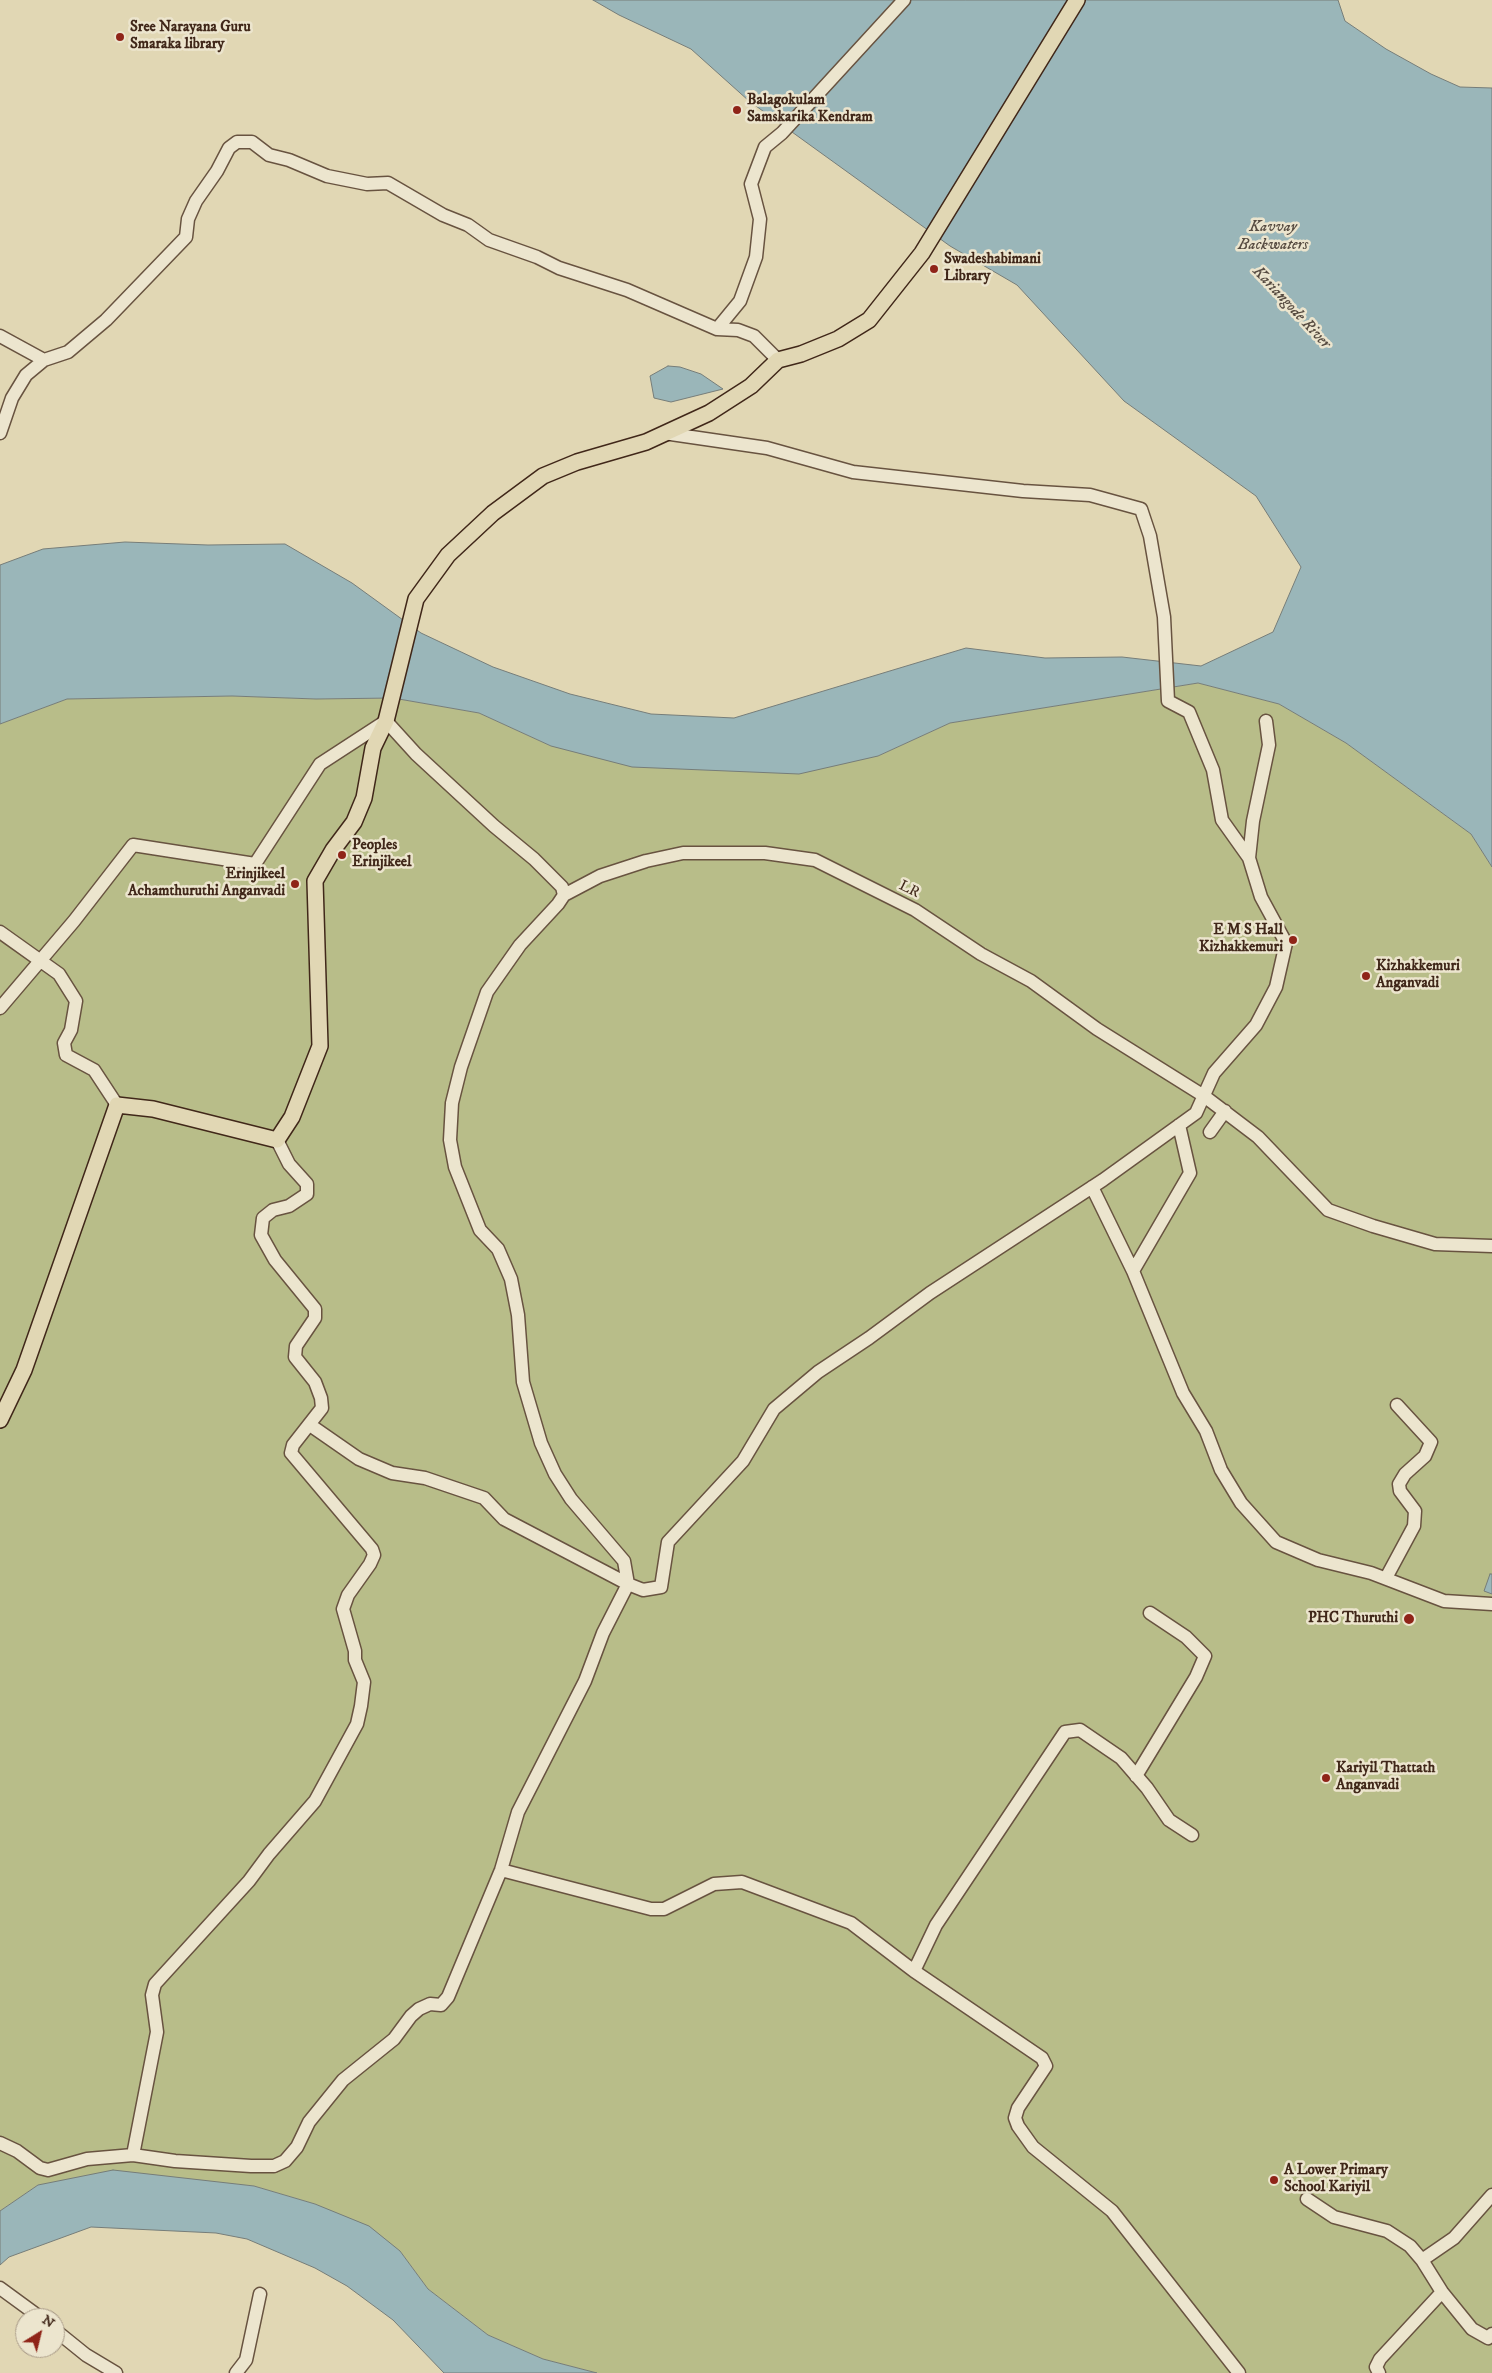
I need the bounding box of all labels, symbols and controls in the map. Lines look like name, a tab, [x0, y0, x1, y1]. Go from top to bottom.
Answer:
place label: Sree Narayana Guru Smaraka library	[130, 19, 251, 54]
marker: Sree Narayana Guru Smaraka library	[114, 31, 126, 43]
place label: Balagokulam Samskarika Kendram	[747, 92, 873, 127]
marker: Balagokulam Samskarika Kendram	[731, 104, 743, 116]
water label: Kavvay Backwaters	[1238, 218, 1308, 256]
place label: Swadeshabimani Library	[944, 251, 1041, 286]
marker: Swadeshabimani Library	[928, 263, 940, 275]
water label: Kariangode River	[1248, 263, 1334, 353]
place label: Peoples Erinjikeel	[352, 837, 412, 872]
marker: Peoples Erinjikeel	[336, 849, 348, 861]
place label: Erinjikeel Achamthuruthi Anganvadi	[128, 866, 285, 901]
street label: LR	[896, 877, 922, 903]
marker: Erinjikeel Achamthuruthi Anganvadi	[289, 878, 301, 890]
place label: E M S Hall Kizhakkemuri	[1199, 922, 1283, 957]
marker: E M S Hall Kizhakkemuri	[1287, 934, 1299, 946]
place label: Kizhakkemuri Anganvadi	[1376, 958, 1460, 993]
marker: Kizhakkemuri Anganvadi	[1360, 970, 1372, 982]
place label: PHC Thuruthi	[1308, 1610, 1398, 1628]
marker: PHC Thuruthi	[1402, 1612, 1416, 1626]
place label: Kariyil Thattath Anganvadi	[1336, 1760, 1435, 1795]
marker: Kariyil Thattath Anganvadi	[1320, 1772, 1332, 1784]
place label: A Lower Primary School Kariyil	[1284, 2162, 1388, 2197]
marker: A Lower Primary School Kariyil	[1268, 2174, 1280, 2186]
north arrow	[15, 2308, 65, 2358]
text: N	[38, 2311, 58, 2332]

